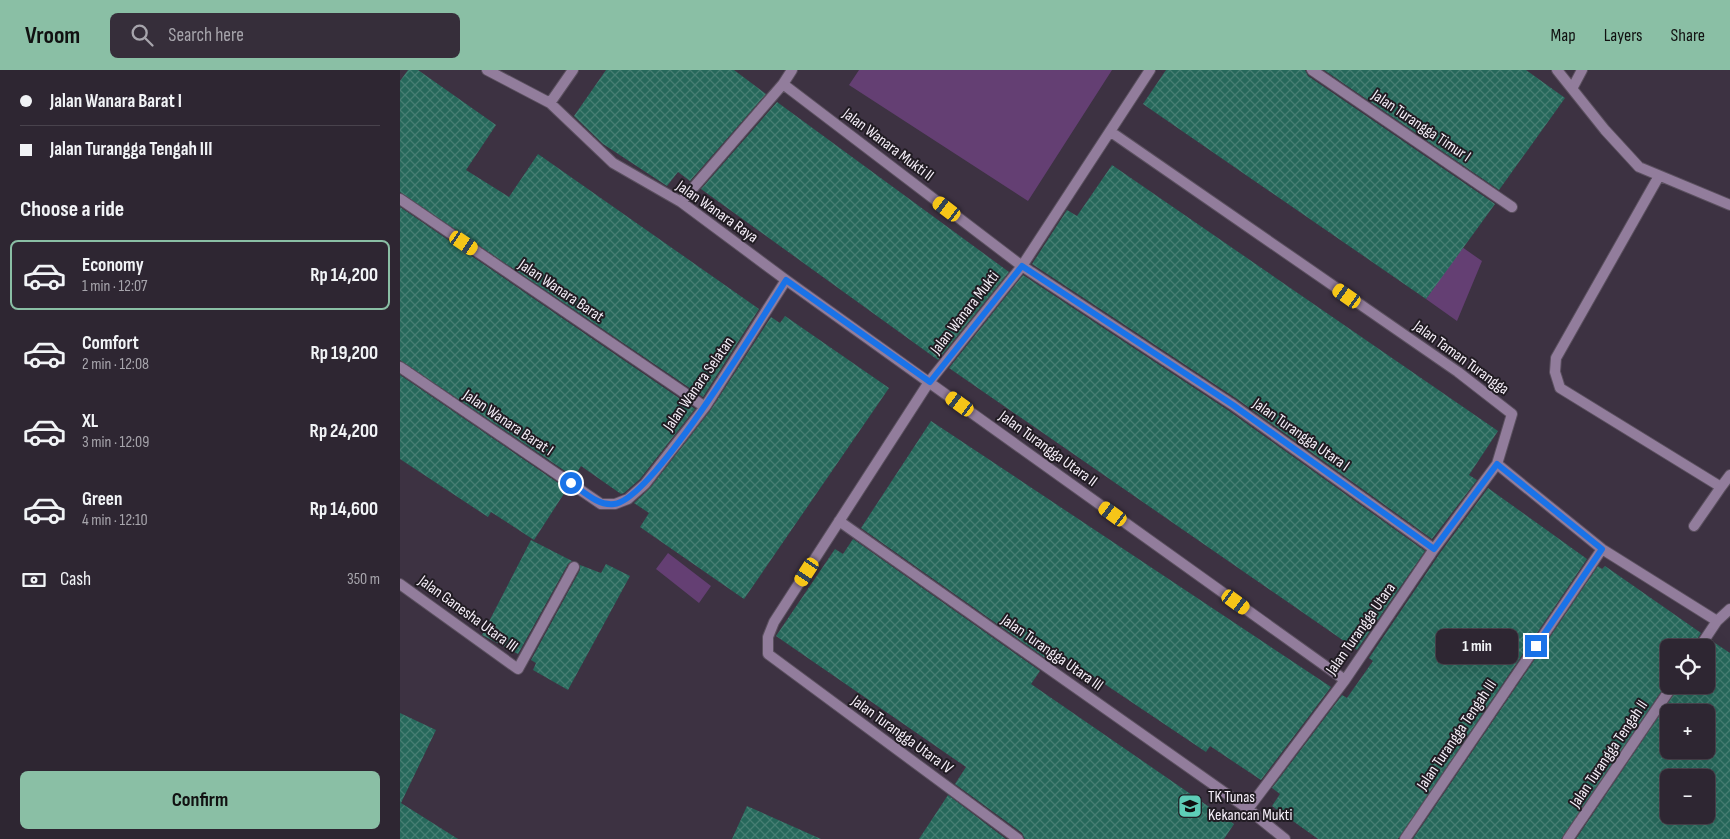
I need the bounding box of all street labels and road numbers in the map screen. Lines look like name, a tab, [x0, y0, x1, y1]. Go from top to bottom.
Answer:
street label: Jalan Turangga Timur I	[1367, 85, 1474, 166]
street label: Jalan Wanara Mukti II	[838, 104, 937, 185]
street label: Jalan Wanara Raya	[672, 176, 762, 247]
street label: Jalan Wanara Barat	[514, 255, 607, 327]
street label: Jalan Wanara Mukti	[926, 268, 1003, 359]
street label: Jalan Taman Turangga	[1409, 316, 1512, 399]
street label: Jalan Wanara Selatan	[659, 333, 738, 435]
street label: Jalan Wanara Barat I	[458, 385, 557, 460]
street label: Jalan Turangga Utara I	[1248, 394, 1353, 475]
street label: Jalan Turangga Utara II	[994, 406, 1101, 491]
street label: Jalan Ganesha Utara III	[414, 571, 521, 656]
street label: Jalan Turangga Utara	[1322, 579, 1400, 679]
street label: Jalan Turangga Utara III	[996, 610, 1107, 695]
street label: Jalan Turangga Tengah III	[1413, 676, 1501, 795]
street label: Jalan Turangga Utara IV	[847, 691, 957, 779]
street label: Jalan Turangga Tengah II	[1565, 697, 1652, 812]

